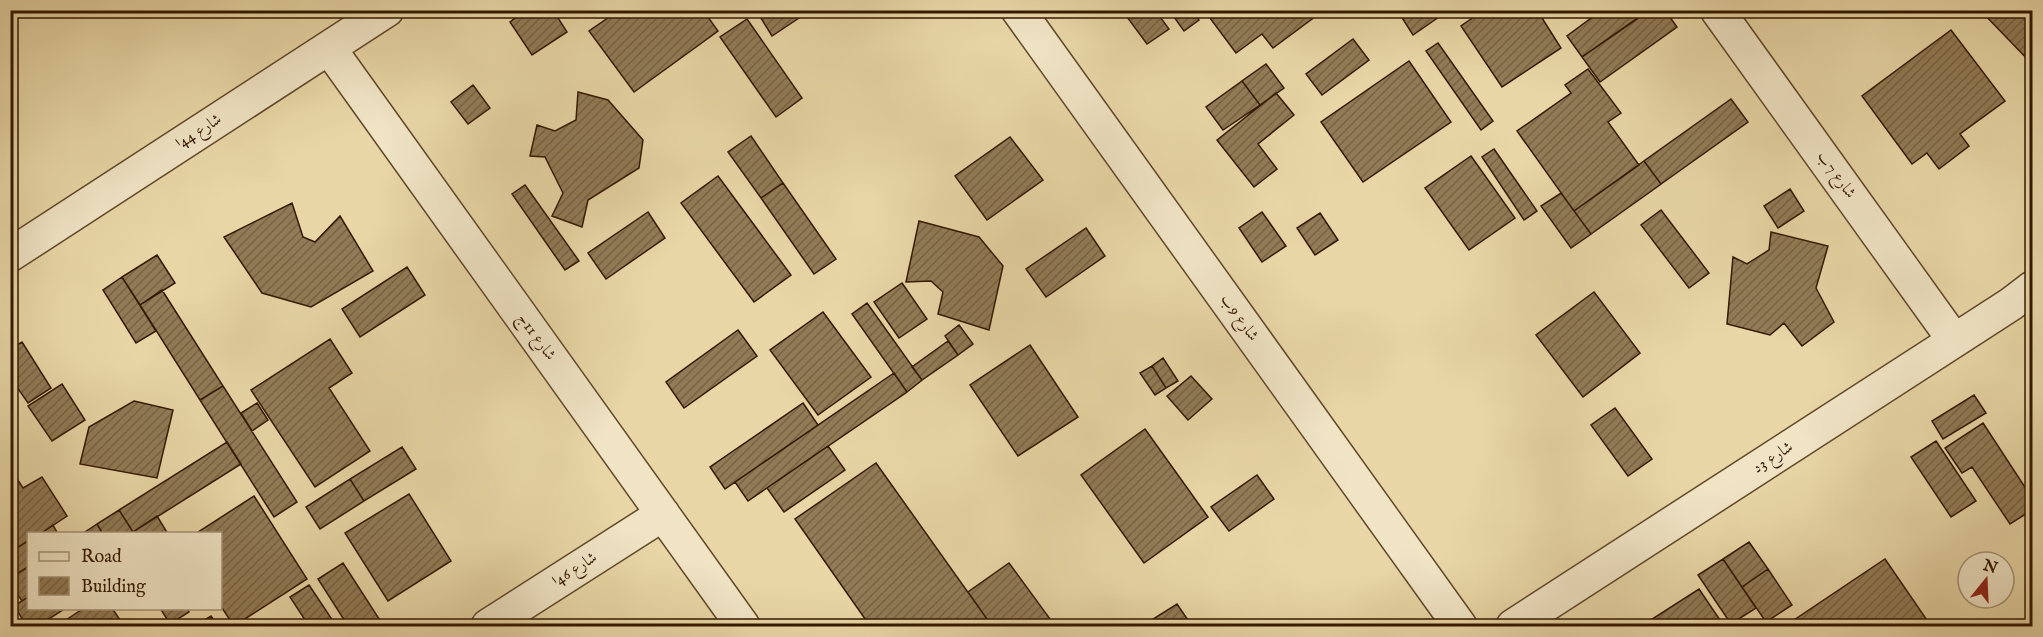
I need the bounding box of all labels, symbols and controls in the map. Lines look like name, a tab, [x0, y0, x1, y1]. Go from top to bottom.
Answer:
street label: شارع 44ا	[172, 110, 227, 156]
street label: شارع 7ب	[1811, 147, 1860, 204]
street label: شارع 9ب	[1214, 291, 1263, 347]
street label: شارع 11ج	[510, 309, 560, 366]
street label: شارع 3د	[1749, 438, 1798, 480]
legend	[27, 532, 222, 610]
text: Road	[81, 546, 122, 569]
street label: شارع 46ا	[549, 548, 602, 594]
north arrow	[1956, 550, 2016, 610]
text: N	[1979, 556, 2000, 579]
text: Building	[81, 576, 146, 599]

